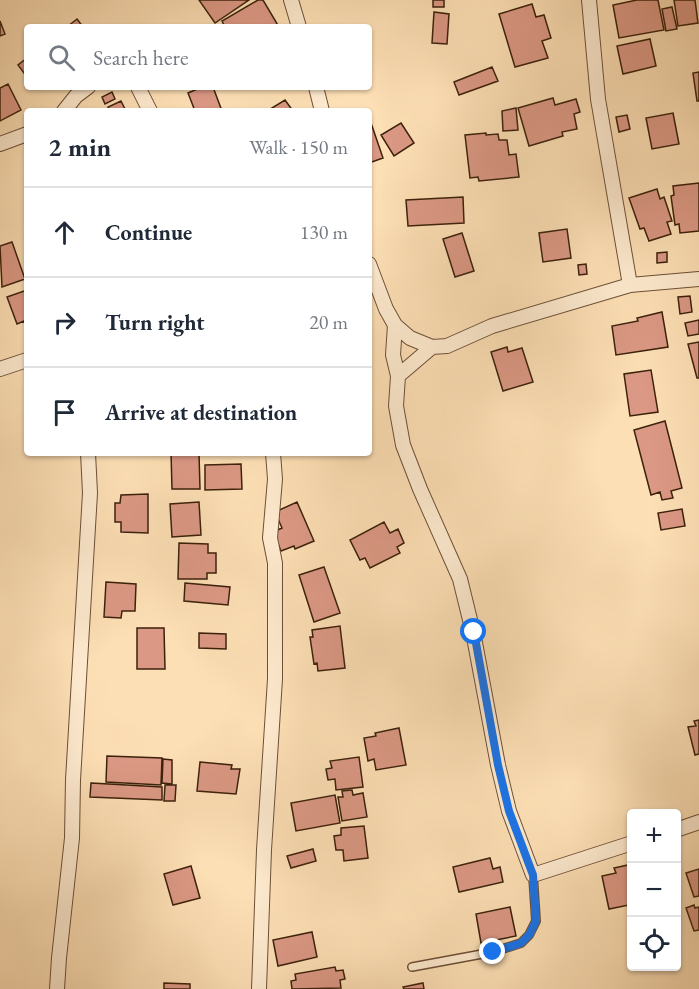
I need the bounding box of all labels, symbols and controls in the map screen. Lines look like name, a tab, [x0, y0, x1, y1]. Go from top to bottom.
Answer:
search box	[24, 24, 372, 90]
icon: search	[45, 41, 78, 74]
text: Search here	[93, 43, 188, 72]
text: 2 min	[48, 130, 111, 164]
text: Walk · 150 m	[249, 134, 348, 160]
icon: ahead	[48, 216, 81, 249]
text: Continue	[105, 218, 192, 247]
text: 130 m	[300, 219, 348, 245]
icon: right	[48, 306, 81, 339]
text: Turn right	[105, 308, 204, 337]
text: 20 m	[309, 309, 348, 335]
icon: arrive	[48, 396, 81, 429]
text: Arrive at destination	[105, 398, 297, 427]
route start	[460, 618, 486, 644]
map controls	[627, 809, 681, 971]
button: +	[627, 809, 681, 863]
button: −	[627, 863, 681, 917]
button: locate	[627, 917, 681, 971]
route end	[479, 938, 505, 964]

